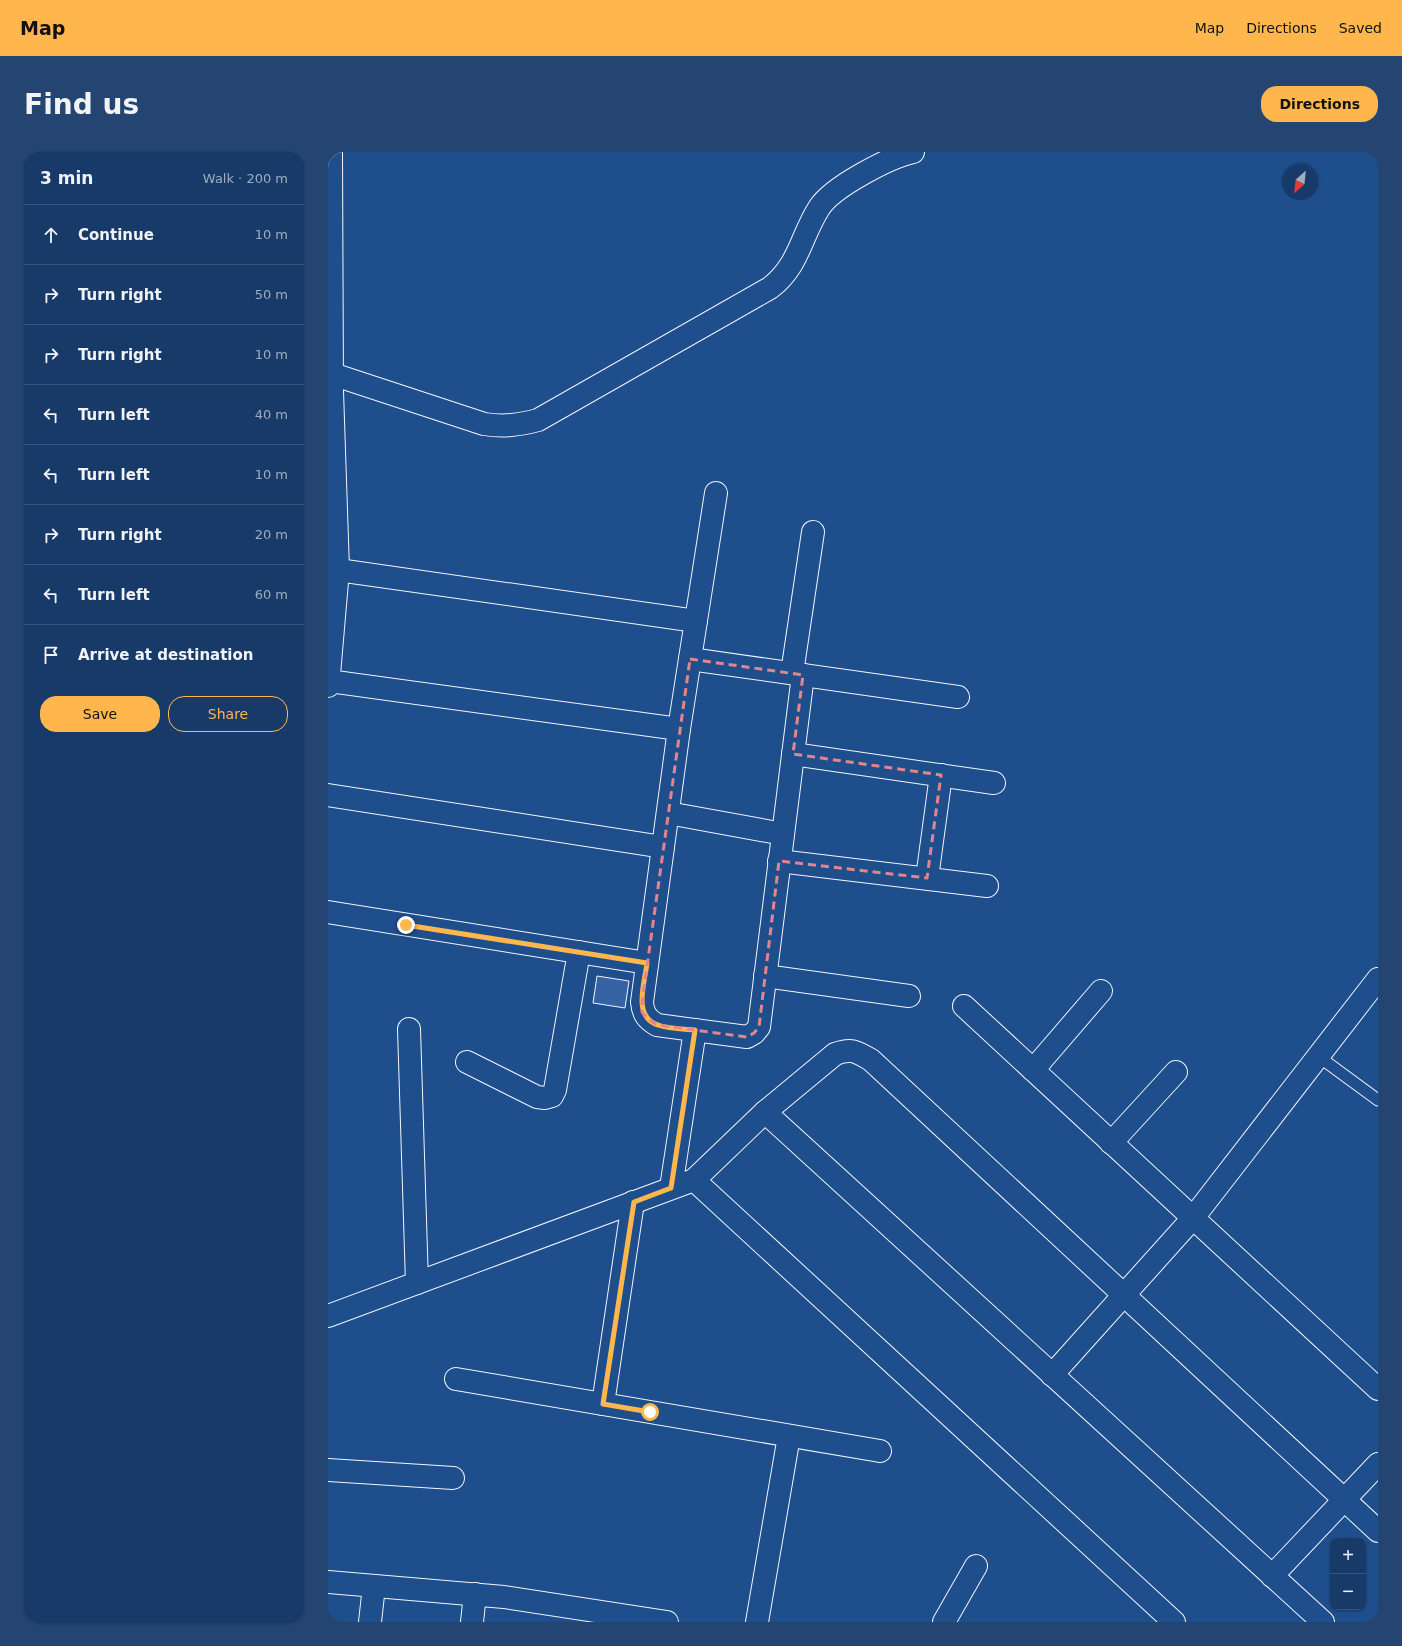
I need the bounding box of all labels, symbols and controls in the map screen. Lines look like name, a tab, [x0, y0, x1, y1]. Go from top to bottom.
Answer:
text: Map	[20, 17, 65, 39]
text: Map	[1195, 20, 1224, 36]
text: Directions	[1246, 20, 1317, 36]
text: Saved	[1339, 20, 1382, 36]
button: Directions	[1261, 86, 1378, 122]
text: Find us	[24, 88, 139, 121]
north arrow	[1282, 164, 1318, 200]
text: 3 min	[40, 168, 93, 188]
text: Walk · 200 m	[203, 171, 288, 186]
icon: ahead	[40, 224, 62, 246]
text: Continue	[78, 226, 154, 244]
text: 10 m	[255, 227, 288, 242]
icon: right	[40, 284, 62, 306]
text: Turn right	[78, 286, 162, 304]
text: 50 m	[255, 287, 288, 302]
icon: right	[40, 344, 62, 366]
text: Turn right	[78, 346, 162, 364]
text: 10 m	[255, 347, 288, 362]
icon: left	[40, 404, 62, 426]
text: Turn left	[78, 406, 150, 424]
text: 40 m	[255, 407, 288, 422]
icon: left	[40, 464, 62, 486]
text: Turn left	[78, 466, 150, 484]
text: 10 m	[255, 467, 288, 482]
icon: right	[40, 524, 62, 546]
text: Turn right	[78, 526, 162, 544]
text: 20 m	[255, 527, 288, 542]
icon: left	[40, 584, 62, 606]
text: Turn left	[78, 586, 150, 604]
text: 60 m	[255, 587, 288, 602]
icon: arrive	[40, 644, 62, 666]
text: Arrive at destination	[78, 646, 253, 664]
button: Save	[40, 696, 160, 732]
button: Share	[168, 696, 288, 732]
route end	[397, 916, 415, 934]
route start	[641, 1403, 659, 1421]
map controls	[1330, 1538, 1366, 1610]
button: +	[1330, 1538, 1366, 1574]
button: −	[1330, 1574, 1366, 1610]

